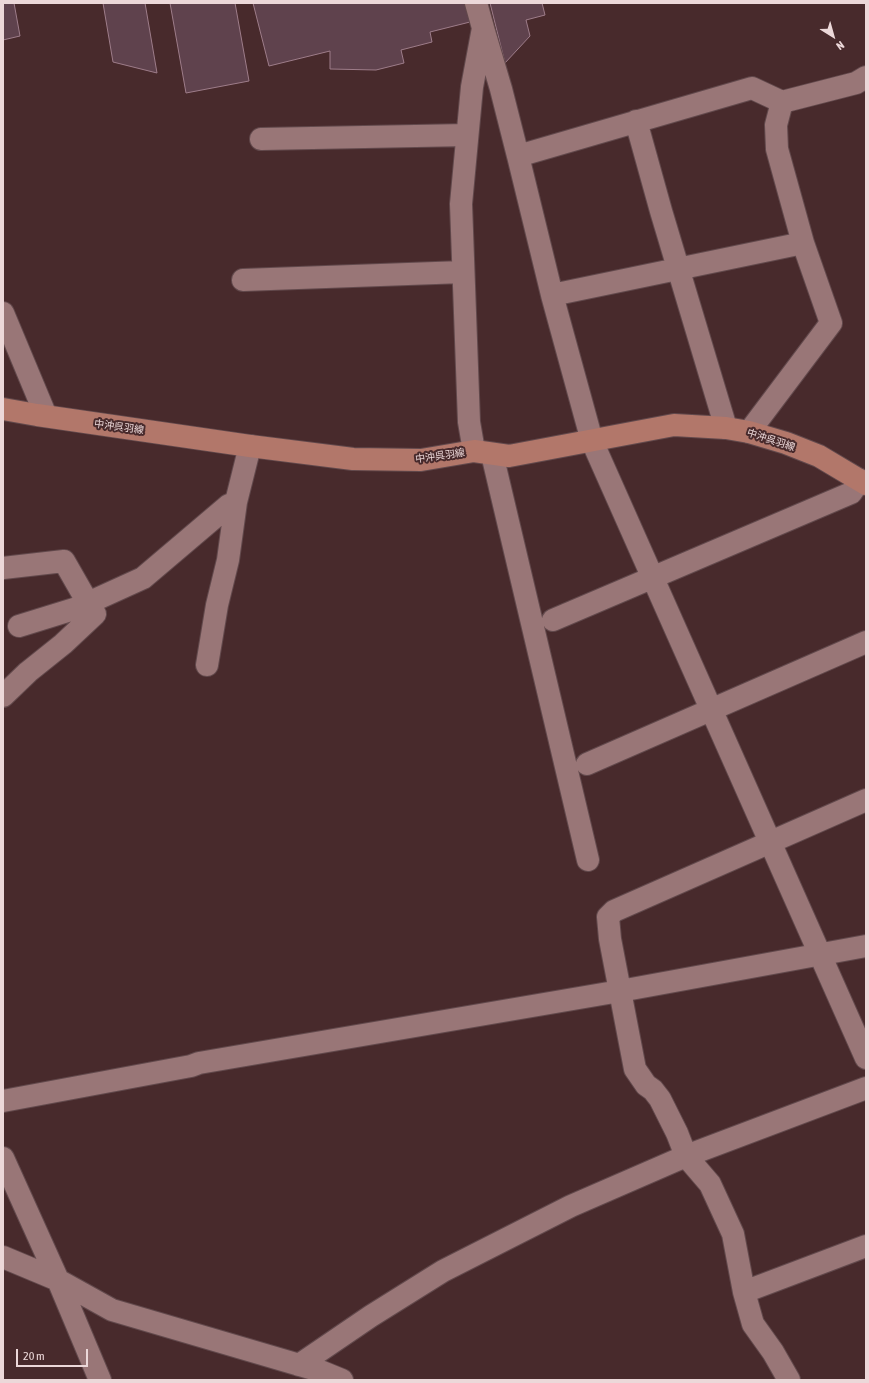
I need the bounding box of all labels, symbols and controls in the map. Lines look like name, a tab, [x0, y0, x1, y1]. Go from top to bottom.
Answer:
north arrow	[813, 16, 853, 56]
text: N	[834, 39, 846, 52]
street label: 中沖呉羽線	[93, 418, 145, 436]
street label: 中沖呉羽線	[745, 427, 797, 453]
street label: 中沖呉羽線	[414, 447, 466, 465]
scale bar	[18, 1341, 90, 1367]
text: 20 m	[23, 1349, 45, 1363]

